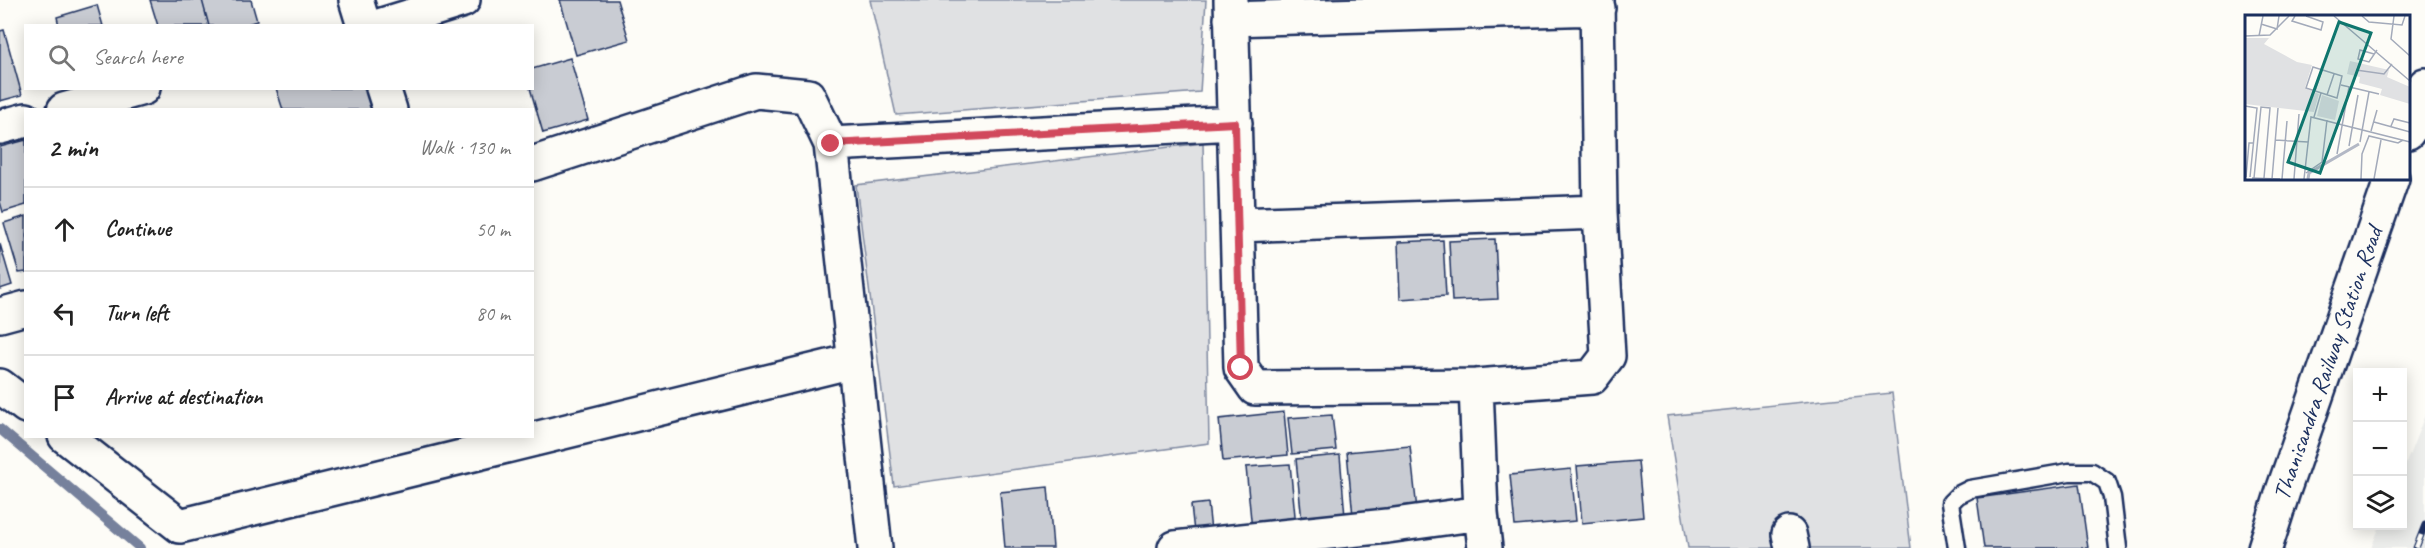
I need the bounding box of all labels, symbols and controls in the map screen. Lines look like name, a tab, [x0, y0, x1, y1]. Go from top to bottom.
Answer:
inset map	[2245, 15, 2410, 180]
search box	[24, 24, 534, 90]
icon: search	[45, 41, 78, 74]
text: Search here	[93, 43, 183, 71]
route end	[817, 130, 843, 156]
text: 2 min	[48, 131, 98, 164]
text: Walk · 130 m	[420, 135, 510, 160]
icon: ahead	[48, 213, 81, 246]
text: Continue	[105, 215, 171, 243]
text: 50 m	[476, 217, 510, 242]
street label: Thanisandra Railway Station Road	[2266, 219, 2390, 503]
icon: left	[48, 297, 81, 330]
text: Turn left	[105, 299, 169, 327]
text: 80 m	[476, 301, 510, 326]
route start	[1227, 354, 1253, 380]
map controls	[2353, 368, 2407, 530]
button: +	[2353, 368, 2407, 422]
icon: arrive	[48, 381, 81, 414]
text: Arrive at destination	[105, 383, 262, 411]
button: −	[2353, 422, 2407, 476]
button: layers	[2353, 476, 2407, 530]

